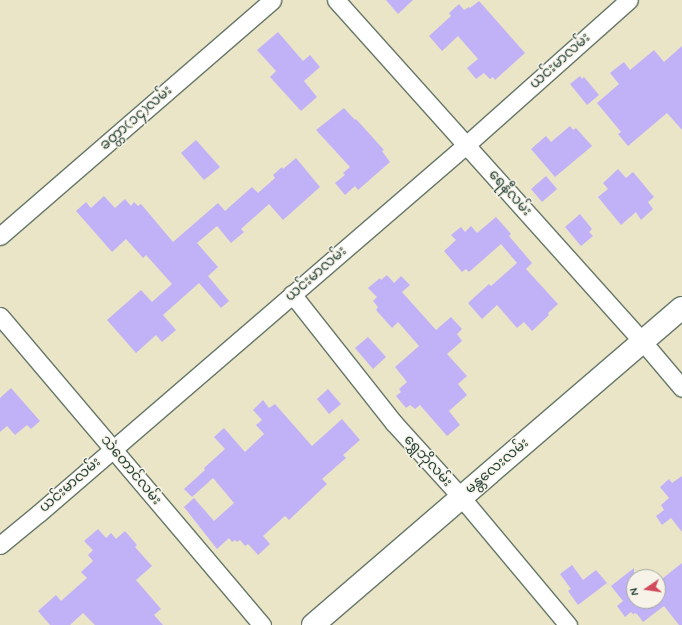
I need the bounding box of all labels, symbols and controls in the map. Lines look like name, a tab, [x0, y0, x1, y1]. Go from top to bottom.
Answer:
street label: ယင်းမာလမ်း	[526, 29, 594, 93]
street label: ခတ္တာ(၁၄)လမ်း	[97, 82, 175, 154]
street label: ရေနီလမ်း	[485, 166, 535, 220]
street label: ယင်းမာလမ်း	[282, 243, 350, 305]
street label: သဲတောင်လမ်း	[97, 432, 165, 508]
street label: ရွှေဘိုလမ်း	[400, 432, 456, 490]
street label: မန္တလေးလမ်း	[462, 435, 532, 497]
street label: ယင်းမာလမ်း	[36, 454, 104, 516]
north arrow	[626, 569, 666, 609]
text: N	[628, 586, 643, 597]

